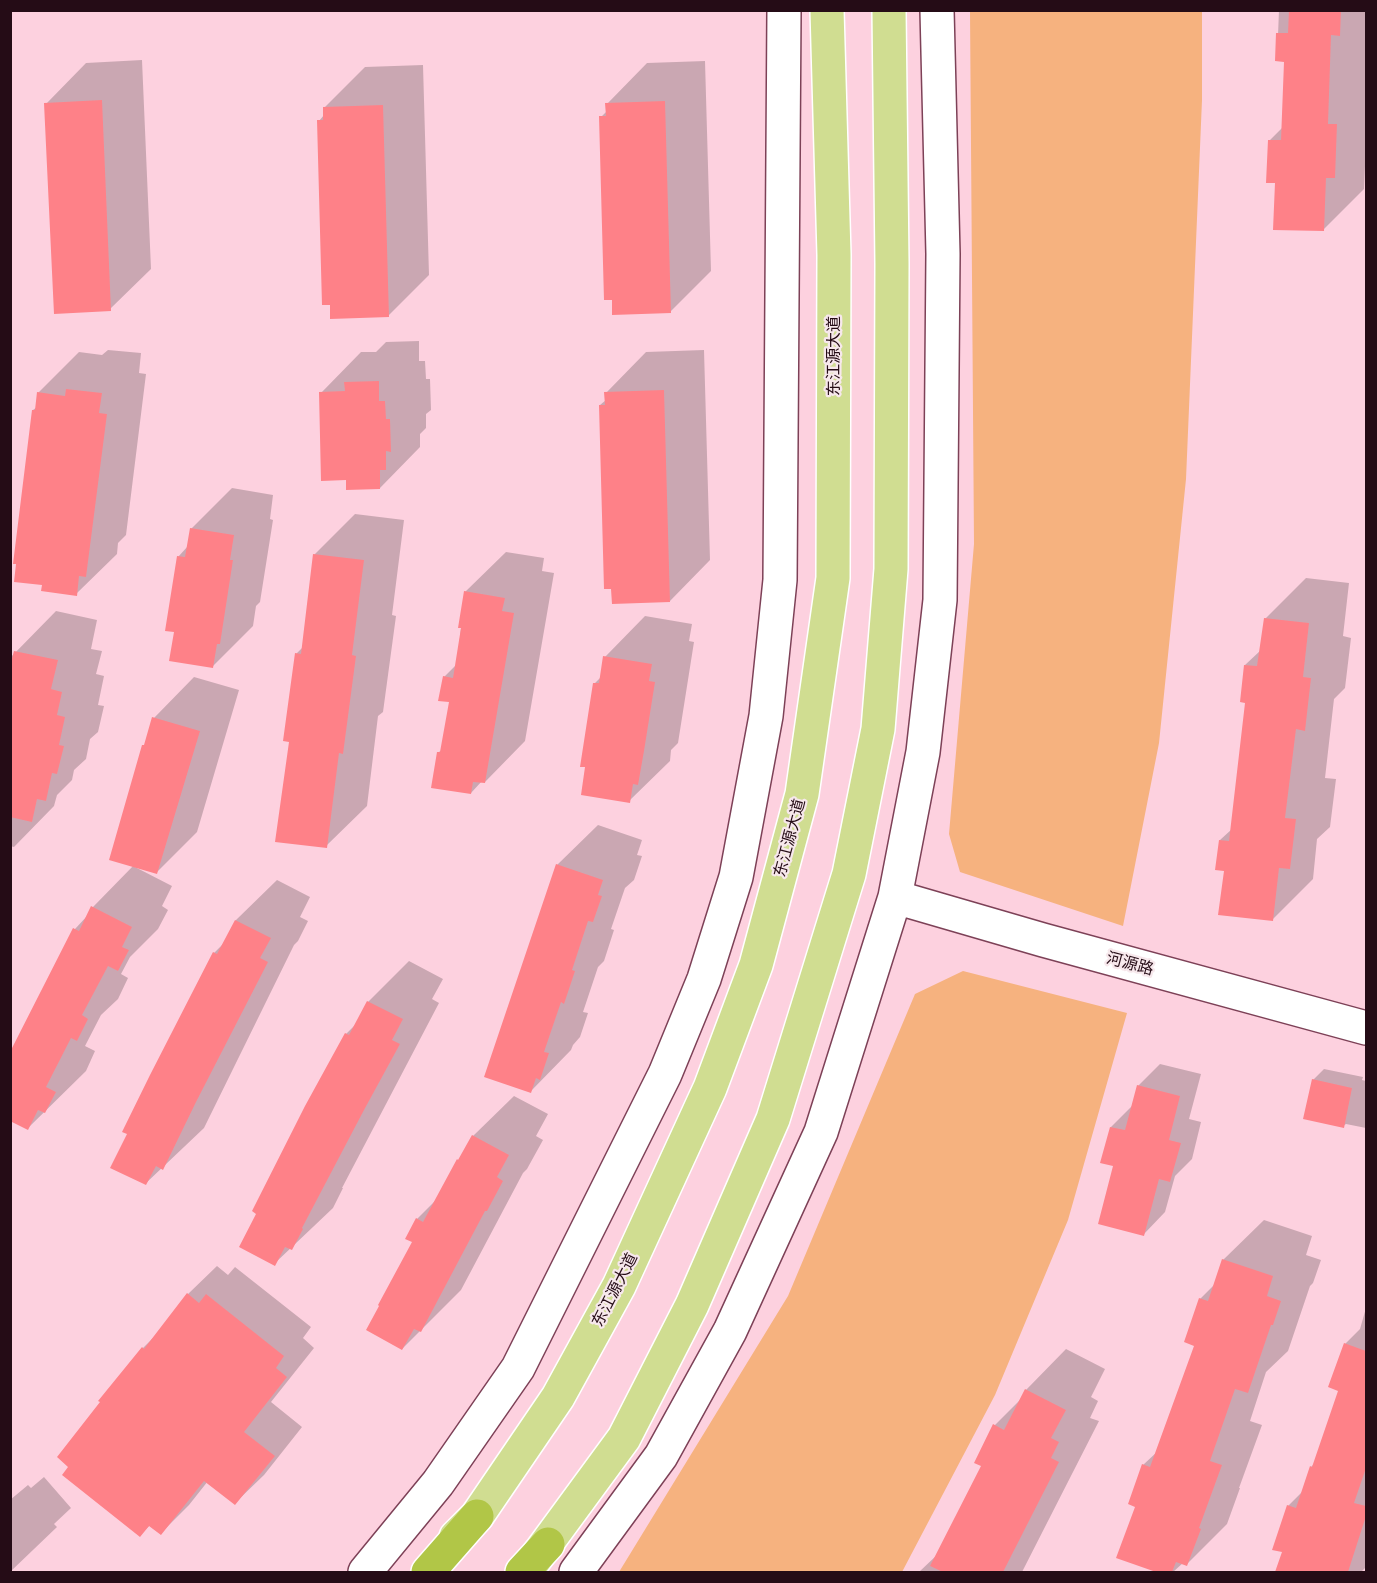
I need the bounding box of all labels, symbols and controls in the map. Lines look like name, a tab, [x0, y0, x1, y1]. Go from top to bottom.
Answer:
street label: 东江源大道	[824, 316, 844, 396]
street label: 东江源大道	[770, 797, 810, 879]
street label: 河源路	[1104, 949, 1156, 979]
street label: 东江源大道	[588, 1250, 642, 1330]

